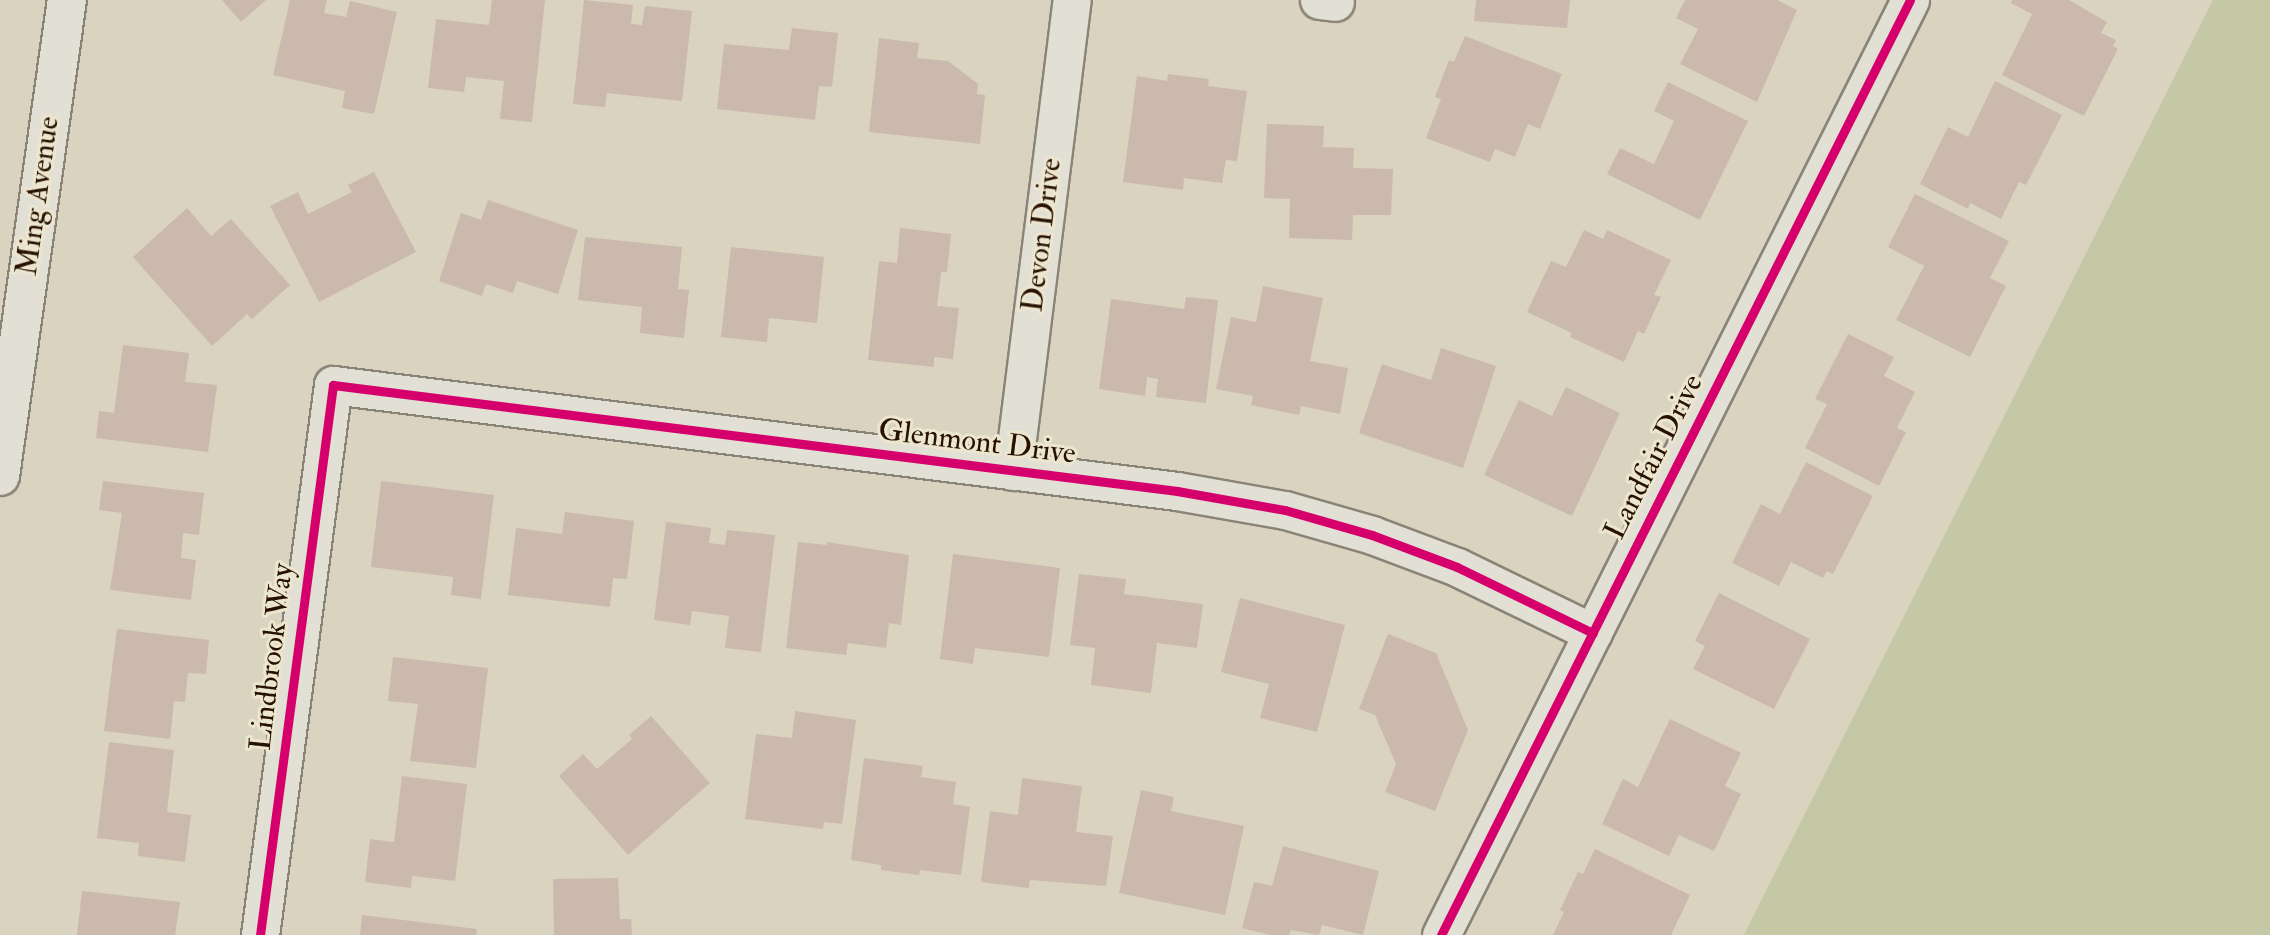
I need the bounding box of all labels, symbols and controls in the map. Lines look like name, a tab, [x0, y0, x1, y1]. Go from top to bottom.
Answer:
street label: Ming Avenue	[9, 114, 67, 278]
street label: Devon Drive	[1015, 156, 1069, 314]
street label: Landfair Drive	[1597, 368, 1711, 546]
street label: Glenmont Drive	[876, 412, 1078, 472]
street label: Lindbrook Way	[243, 561, 301, 753]

